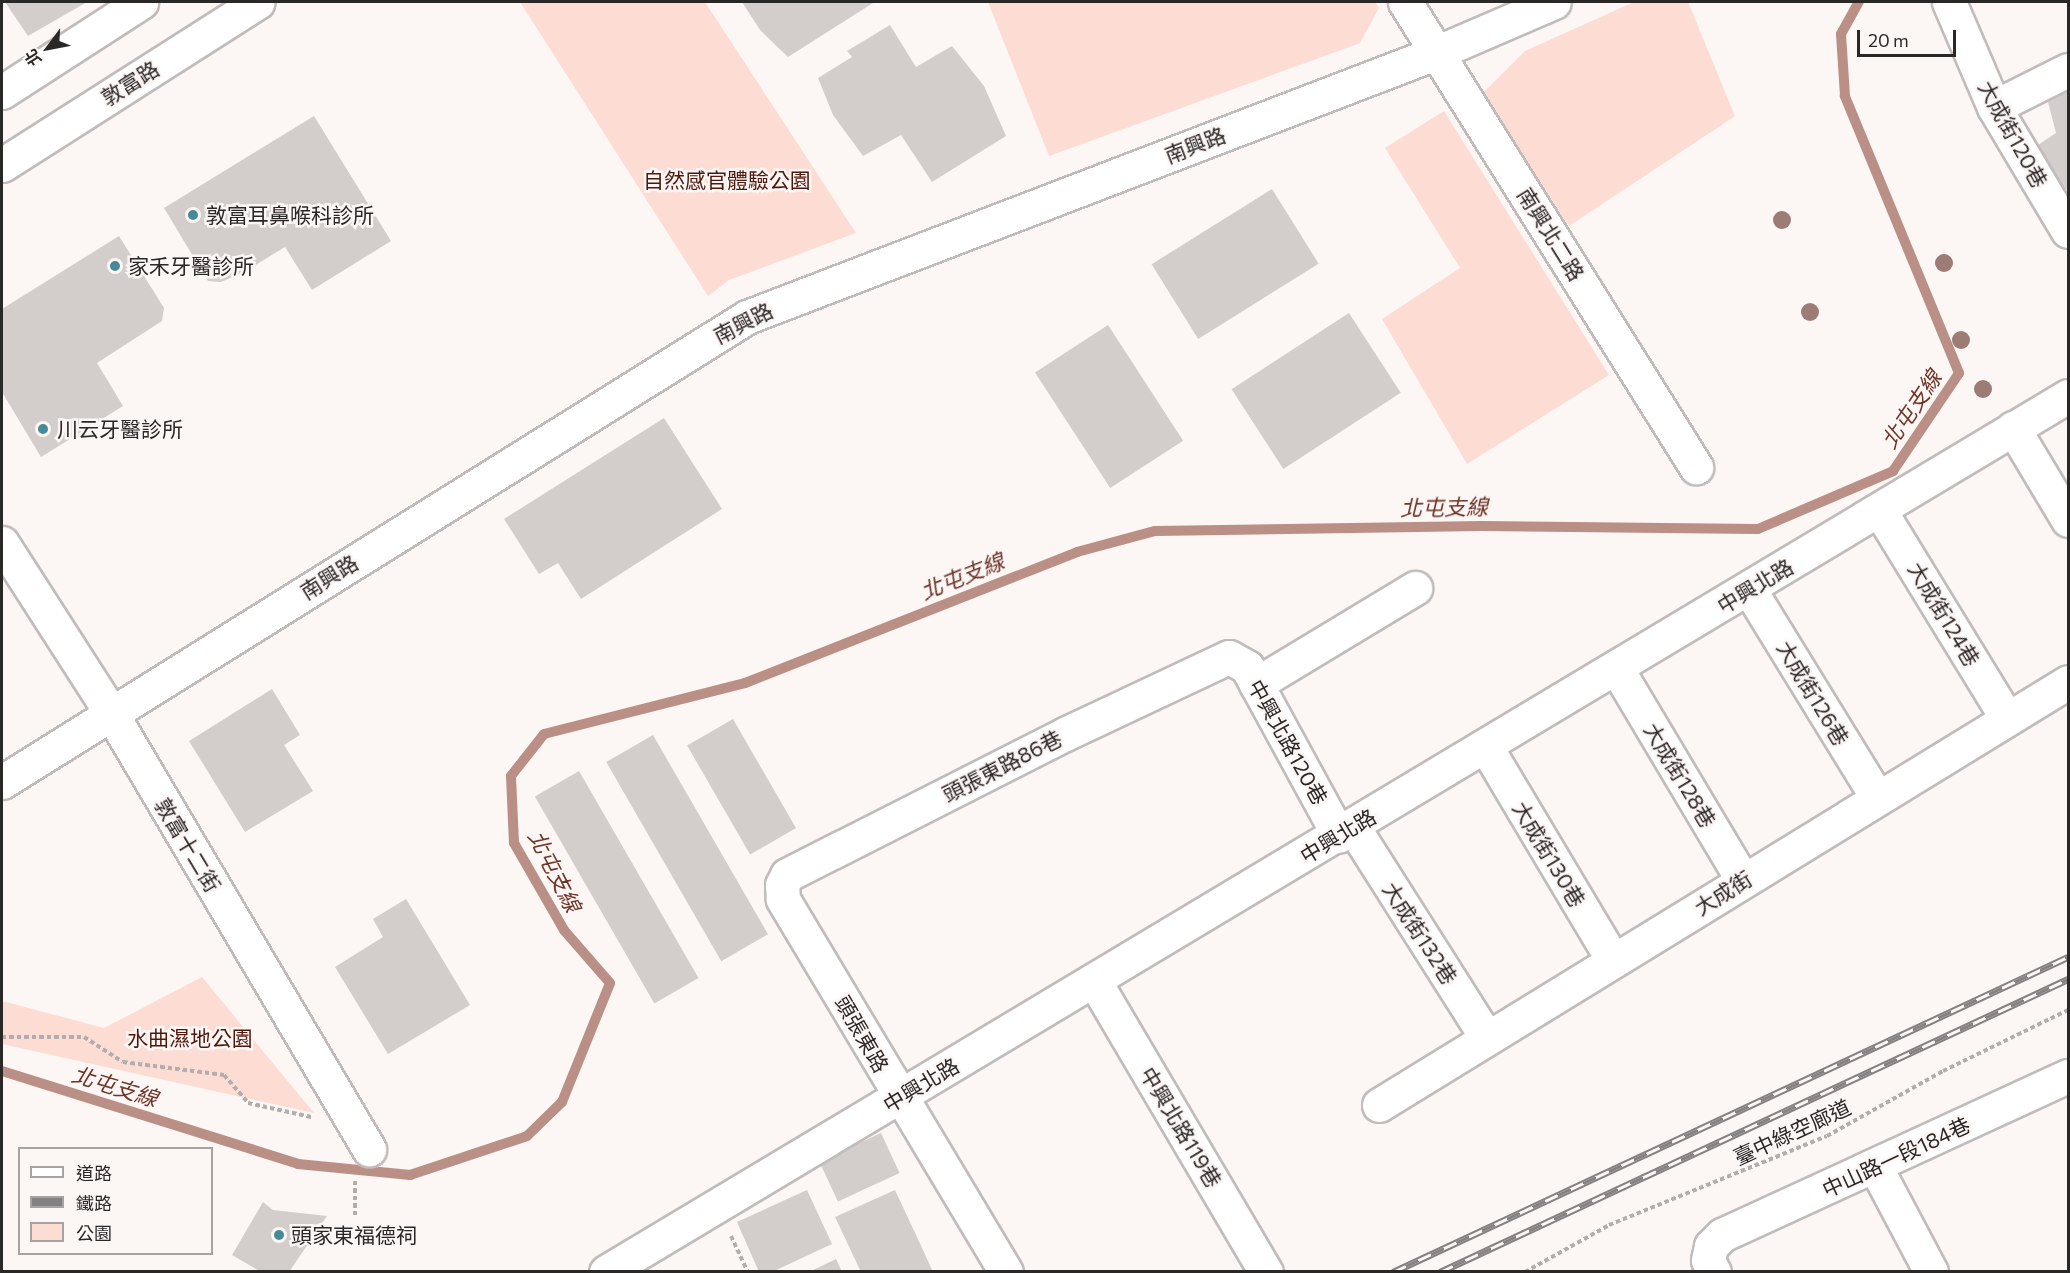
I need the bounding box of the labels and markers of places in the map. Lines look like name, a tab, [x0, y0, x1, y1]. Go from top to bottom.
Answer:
place label: 敦富耳鼻喉科診所	[206, 202, 374, 228]
marker: 敦富耳鼻喉科診所	[184, 206, 202, 224]
place label: 家禾牙醫診所	[128, 253, 254, 279]
marker: 家禾牙醫診所	[106, 257, 124, 275]
place label: 川云牙醫診所	[57, 416, 183, 442]
marker: 川云牙醫診所	[34, 420, 52, 438]
place label: 頭家東福德祠	[291, 1222, 417, 1248]
marker: 頭家東福德祠	[272, 1228, 286, 1242]

